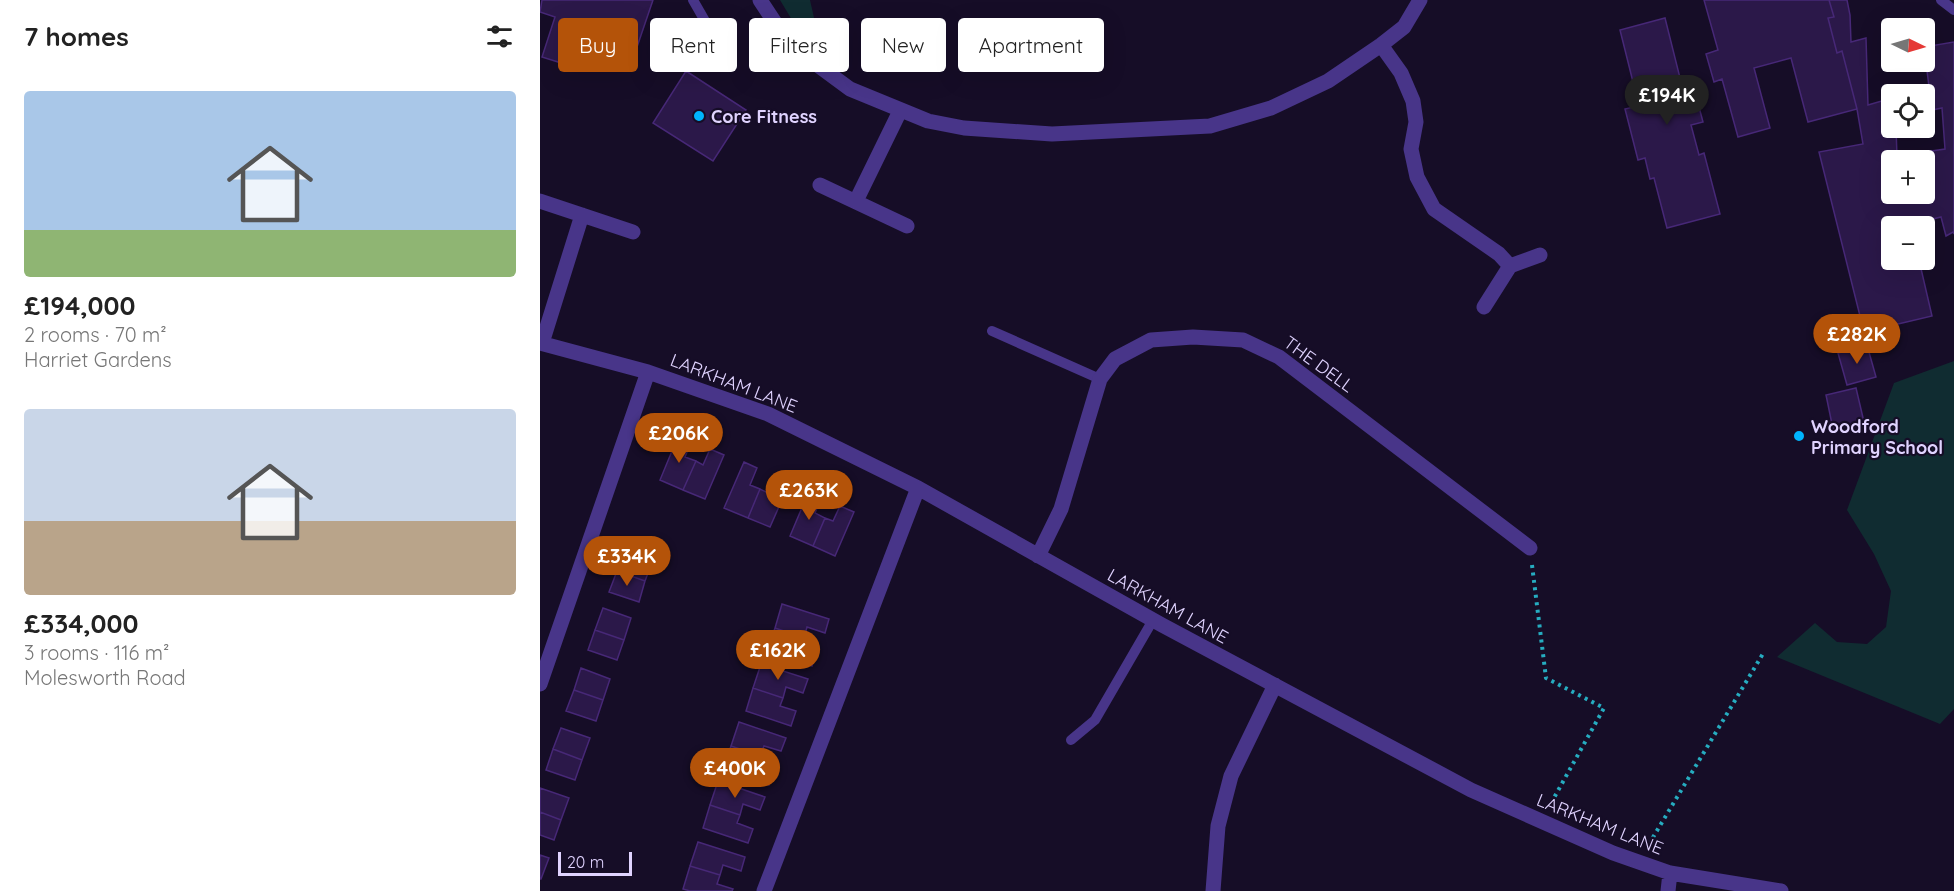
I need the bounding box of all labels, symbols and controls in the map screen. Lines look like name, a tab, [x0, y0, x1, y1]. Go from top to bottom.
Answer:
chip: Buy	[558, 18, 638, 72]
chip: Rent	[650, 18, 737, 72]
chip: Filters	[749, 18, 849, 72]
chip: New	[861, 18, 946, 72]
chip: Apartment	[958, 18, 1104, 72]
north arrow	[1881, 18, 1935, 72]
map controls	[1881, 18, 1935, 270]
text: 7 homes	[24, 20, 129, 53]
icon: filters	[483, 20, 516, 53]
pin: £194K	[1625, 75, 1709, 126]
text: £194K	[1639, 82, 1695, 107]
button: locate	[1881, 84, 1935, 138]
place label: Core Fitness	[711, 105, 817, 128]
marker: Core Fitness	[692, 109, 706, 123]
icon: home	[216, 130, 324, 238]
button: +	[1881, 150, 1935, 204]
button: −	[1881, 216, 1935, 270]
text: £194,000	[24, 289, 135, 322]
pin: £282K	[1815, 314, 1899, 365]
text: £282K	[1827, 321, 1887, 346]
text: 2 rooms · 70 m²	[24, 322, 167, 347]
street label: THE DELL	[1279, 331, 1359, 397]
text: Harriet Gardens	[24, 347, 172, 372]
street label: LARKHAM LANE	[667, 348, 801, 418]
pin: £206K	[637, 413, 721, 464]
place label: Woodford Primary School	[1811, 415, 1943, 459]
text: £206K	[649, 420, 709, 445]
marker: Woodford Primary School	[1792, 429, 1806, 443]
icon: home	[216, 448, 324, 556]
pin: £263K	[767, 470, 851, 521]
text: £263K	[780, 477, 838, 502]
pin: £334K	[585, 536, 669, 587]
text: £334K	[598, 543, 656, 568]
street label: LARKHAM LANE	[1104, 563, 1232, 649]
text: £334,000	[24, 607, 138, 640]
pin: £162K	[736, 630, 820, 681]
text: £162K	[750, 637, 806, 662]
text: 3 rooms · 116 m²	[24, 640, 169, 665]
text: Molesworth Road	[24, 665, 186, 690]
pin: £400K	[693, 748, 777, 799]
text: £400K	[704, 755, 766, 780]
street label: LARKHAM LANE	[1533, 788, 1667, 860]
scale bar	[558, 849, 632, 876]
text: 20 m	[567, 852, 604, 872]

